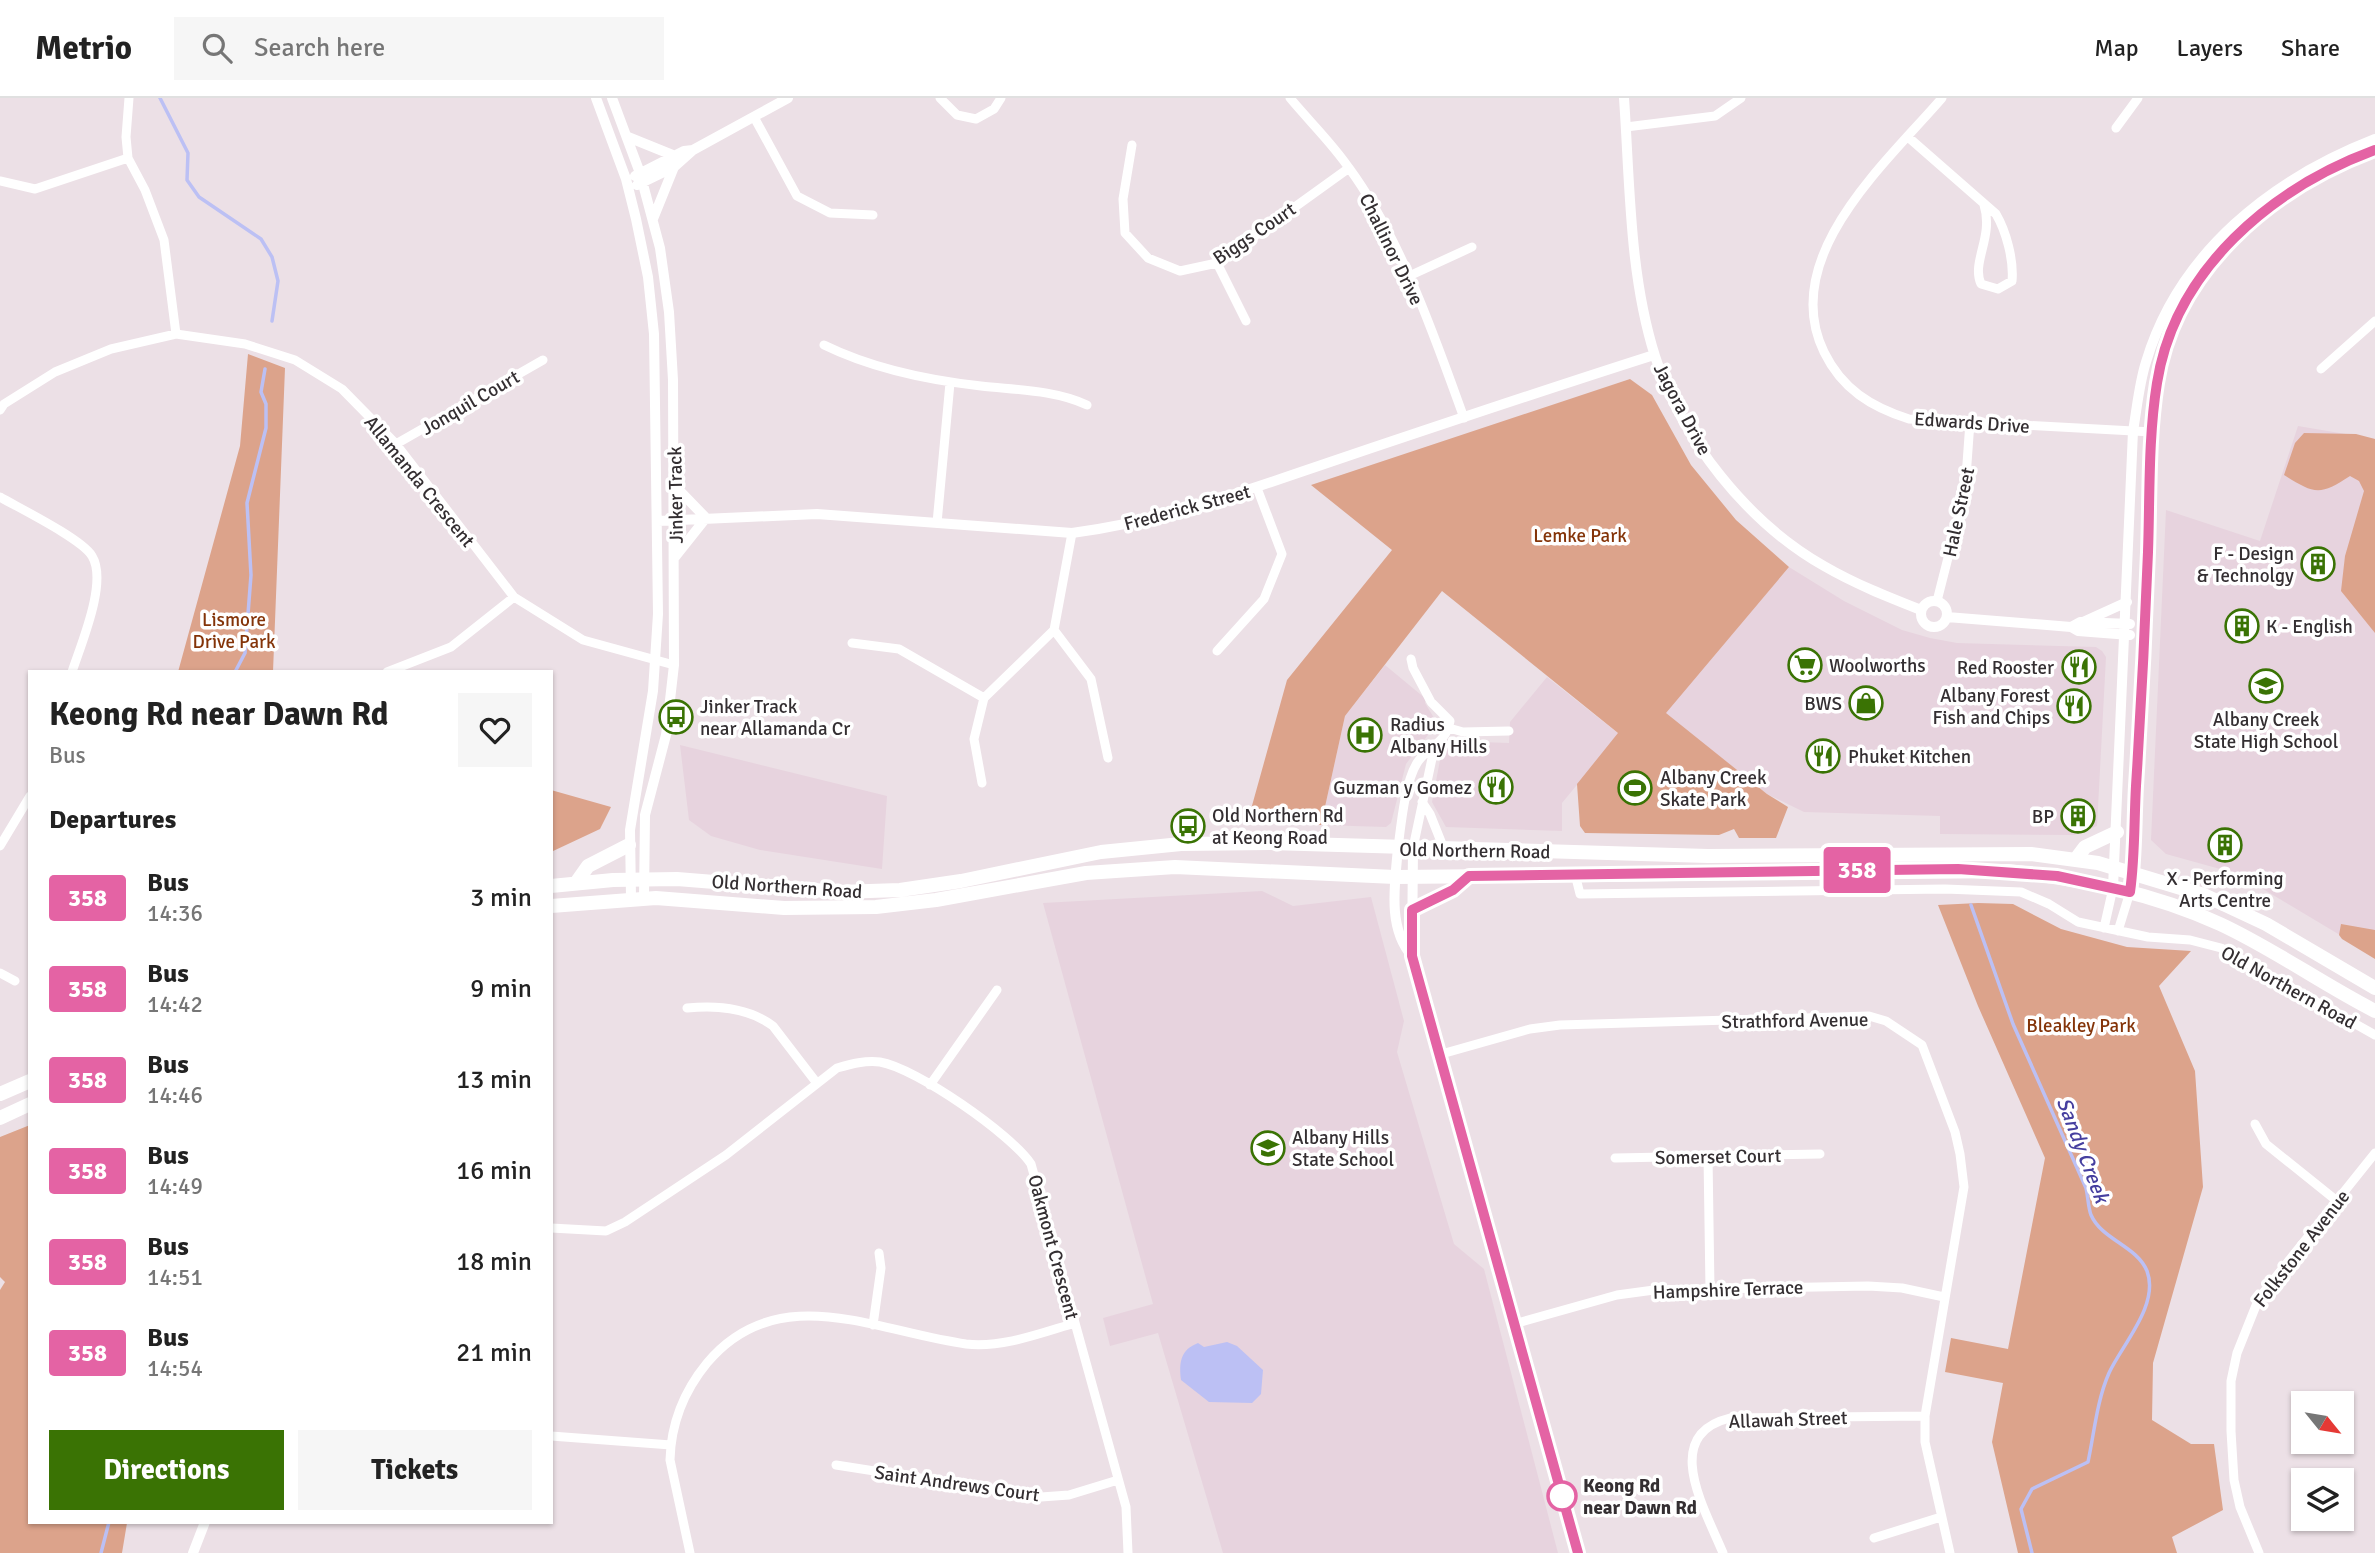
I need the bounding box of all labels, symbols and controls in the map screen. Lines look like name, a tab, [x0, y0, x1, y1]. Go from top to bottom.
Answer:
search box	[174, 17, 664, 80]
text: Metrio	[35, 28, 132, 69]
icon: search	[198, 29, 236, 67]
text: Search here	[254, 32, 385, 64]
text: Map	[2094, 33, 2139, 63]
text: Layers	[2177, 33, 2243, 63]
text: Share	[2281, 33, 2340, 63]
street label: Challinor Drive	[1354, 190, 1428, 309]
street label: Biggs Court	[1209, 197, 1301, 270]
street label: Jagora Drive	[1648, 359, 1716, 460]
street label: Jonquil Court	[417, 365, 524, 441]
street label: Edwards Drive	[1913, 407, 2030, 439]
street label: Allamanda Crescent	[359, 411, 480, 553]
street label: Jinker Track	[663, 446, 689, 544]
street label: Hale Street	[1938, 465, 1980, 559]
street label: Frederick Street	[1121, 479, 1253, 536]
park label: Lemke Park	[1533, 524, 1627, 548]
place label: F - Design & Technolgy	[2197, 542, 2294, 588]
building icon: F - Design & Technolgy	[2299, 545, 2337, 583]
building icon: K - English	[2223, 607, 2261, 645]
park label: Lismore Drive Park	[192, 608, 276, 654]
place label: K - English	[2266, 615, 2353, 639]
supermarket icon: Woolworths	[1786, 646, 1824, 684]
restaurant icon: Red Rooster	[2060, 648, 2098, 686]
place label: Woolworths	[1829, 654, 1926, 678]
place label: Red Rooster	[1957, 656, 2054, 680]
school or university icon: Albany Creek State High School	[2247, 667, 2285, 705]
shop icon: BWS	[1847, 684, 1885, 722]
place label: Albany Forest Fish and Chips	[1933, 684, 2050, 730]
restaurant icon: Albany Forest Fish and Chips	[2055, 687, 2093, 725]
place label: BWS	[1804, 692, 1842, 716]
button: heart	[458, 693, 532, 767]
text: Keong Rd near Dawn Rd	[49, 694, 389, 735]
place label: Jinker Track near Allamanda Cr	[700, 695, 850, 741]
bus stop icon: Jinker Track near Allamanda Cr	[657, 698, 695, 736]
place label: Albany Creek State High School	[2194, 708, 2338, 754]
place label: Radius Albany Hills	[1390, 713, 1487, 759]
hospital icon: Radius Albany Hills	[1346, 716, 1384, 754]
restaurant icon: Phuket Kitchen	[1804, 737, 1842, 775]
text: Bus	[49, 741, 86, 770]
place label: Phuket Kitchen	[1848, 745, 1971, 769]
place label: Albany Creek Skate Park	[1660, 766, 1767, 812]
restaurant icon: Guzman y Gomez	[1477, 768, 1515, 806]
sports icon: Albany Creek Skate Park	[1616, 769, 1654, 807]
place label: Guzman y Gomez	[1333, 776, 1472, 800]
building icon: BP	[2059, 797, 2097, 835]
text: Departures	[49, 804, 176, 836]
place label: Old Northern Rd at Keong Road	[1212, 804, 1344, 850]
place label: BP	[2032, 805, 2054, 829]
bus stop icon: Old Northern Rd at Keong Road	[1169, 807, 1207, 845]
building icon: X - Performing Arts Centre	[2206, 826, 2244, 864]
street label: Old Northern Road	[1399, 838, 1551, 864]
line badge: 358	[1817, 847, 1897, 893]
text: 358	[1838, 855, 1876, 885]
text: Bus	[147, 867, 189, 899]
place label: X - Performing Arts Centre	[2166, 867, 2284, 913]
street label: Old Northern Road	[711, 870, 863, 904]
text: 3 min	[470, 882, 532, 914]
text: 358	[68, 883, 107, 913]
text: 14:36	[147, 899, 203, 928]
street label: Old Northern Road	[2217, 941, 2360, 1035]
text: Bus	[147, 958, 189, 990]
text: 9 min	[470, 973, 532, 1005]
text: 358	[68, 974, 107, 1004]
text: 14:42	[147, 990, 203, 1019]
street label: Strathford Avenue	[1721, 1008, 1869, 1034]
park label: Bleakley Park	[2026, 1014, 2136, 1038]
text: Bus	[147, 1049, 189, 1081]
text: 13 min	[456, 1064, 532, 1096]
text: 358	[68, 1065, 107, 1095]
text: 14:46	[147, 1081, 203, 1110]
water label: Sandy Creek	[2051, 1094, 2116, 1209]
place label: Albany Hills State School	[1292, 1126, 1394, 1172]
school or university icon: Albany Hills State School	[1249, 1129, 1287, 1167]
text: Bus	[147, 1140, 189, 1172]
street label: Somerset Court	[1655, 1144, 1782, 1170]
text: 16 min	[456, 1155, 532, 1187]
text: 358	[68, 1156, 107, 1186]
text: 14:49	[147, 1172, 203, 1201]
street label: Oakmont Crescent	[1022, 1172, 1084, 1323]
street label: Folkstone Avenue	[2248, 1185, 2355, 1312]
text: Bus	[147, 1231, 189, 1263]
text: 18 min	[456, 1246, 532, 1278]
text: 358	[68, 1247, 107, 1277]
text: 14:51	[147, 1263, 203, 1292]
street label: Hampshire Terrace	[1652, 1275, 1804, 1305]
text: Bus	[147, 1322, 189, 1354]
text: 21 min	[456, 1337, 532, 1369]
text: 358	[68, 1338, 107, 1368]
text: 14:54	[147, 1354, 203, 1383]
north arrow	[2291, 1391, 2354, 1454]
map controls	[2291, 1391, 2354, 1531]
street label: Allawah Street	[1728, 1406, 1848, 1434]
button: Directions	[49, 1430, 284, 1510]
button: Tickets	[298, 1430, 532, 1510]
street label: Saint Andrews Court	[873, 1461, 1041, 1508]
button: layers	[2291, 1468, 2354, 1531]
place label: Keong Rd near Dawn Rd	[1583, 1474, 1697, 1520]
marker: Keong Rd near Dawn Rd	[1547, 1481, 1577, 1511]

